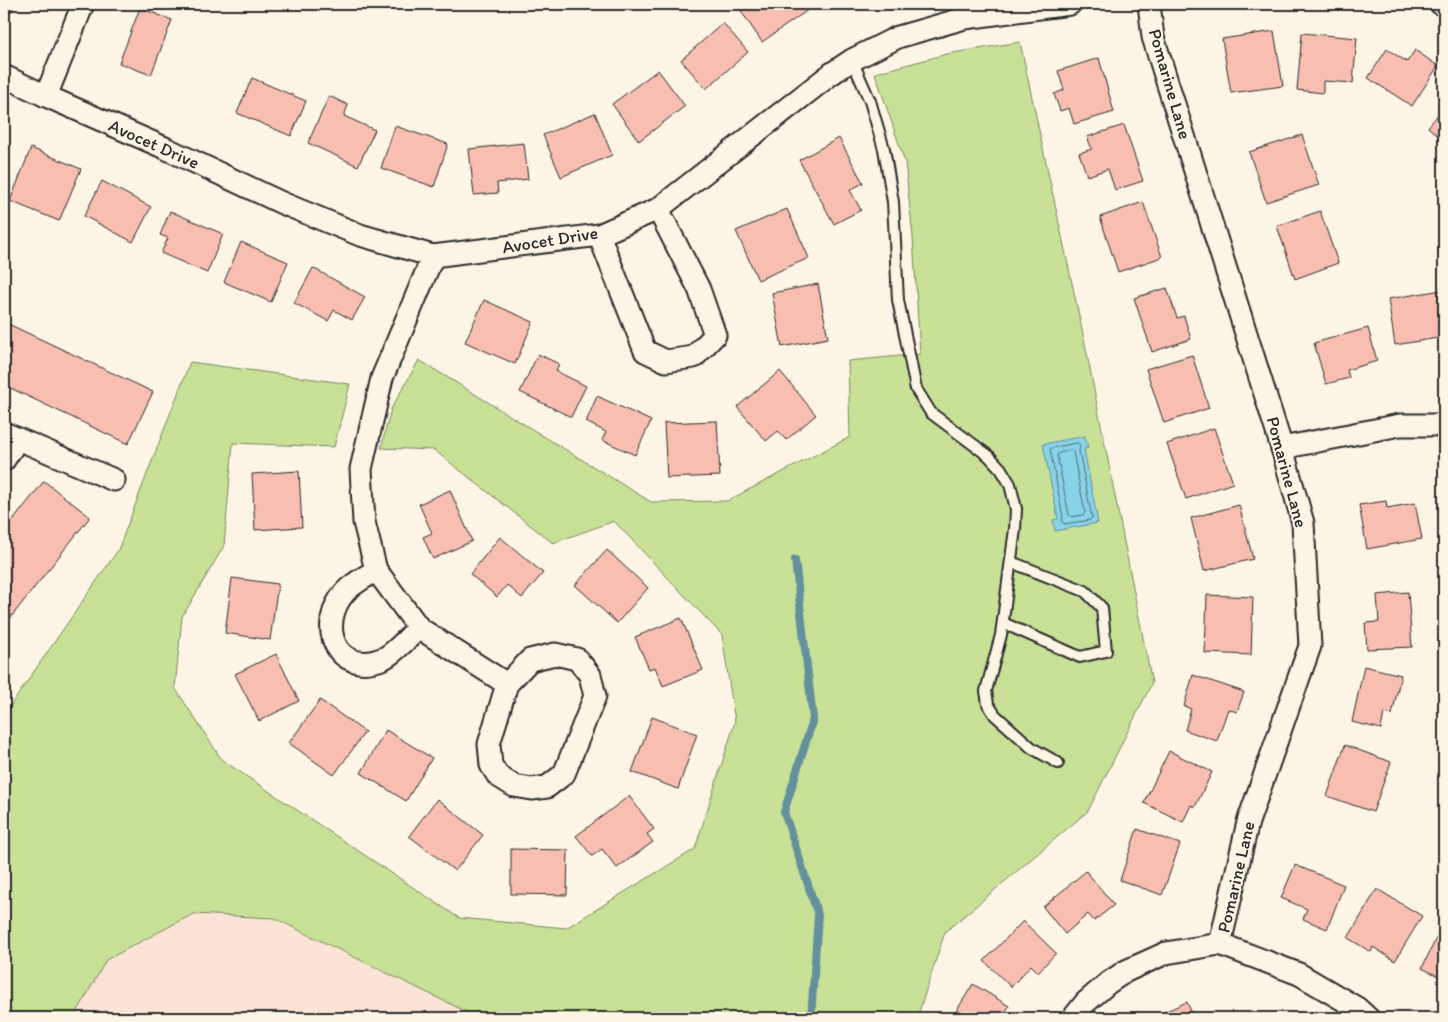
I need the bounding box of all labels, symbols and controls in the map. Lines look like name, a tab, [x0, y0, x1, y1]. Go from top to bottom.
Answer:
street label: Pomarine Lane	[1144, 26, 1196, 142]
street label: Avocet Drive	[105, 114, 203, 174]
street label: Avocet Drive	[500, 222, 600, 258]
street label: Pomarine Lane	[1262, 414, 1312, 530]
street label: Pomarine Lane	[1212, 819, 1260, 935]

